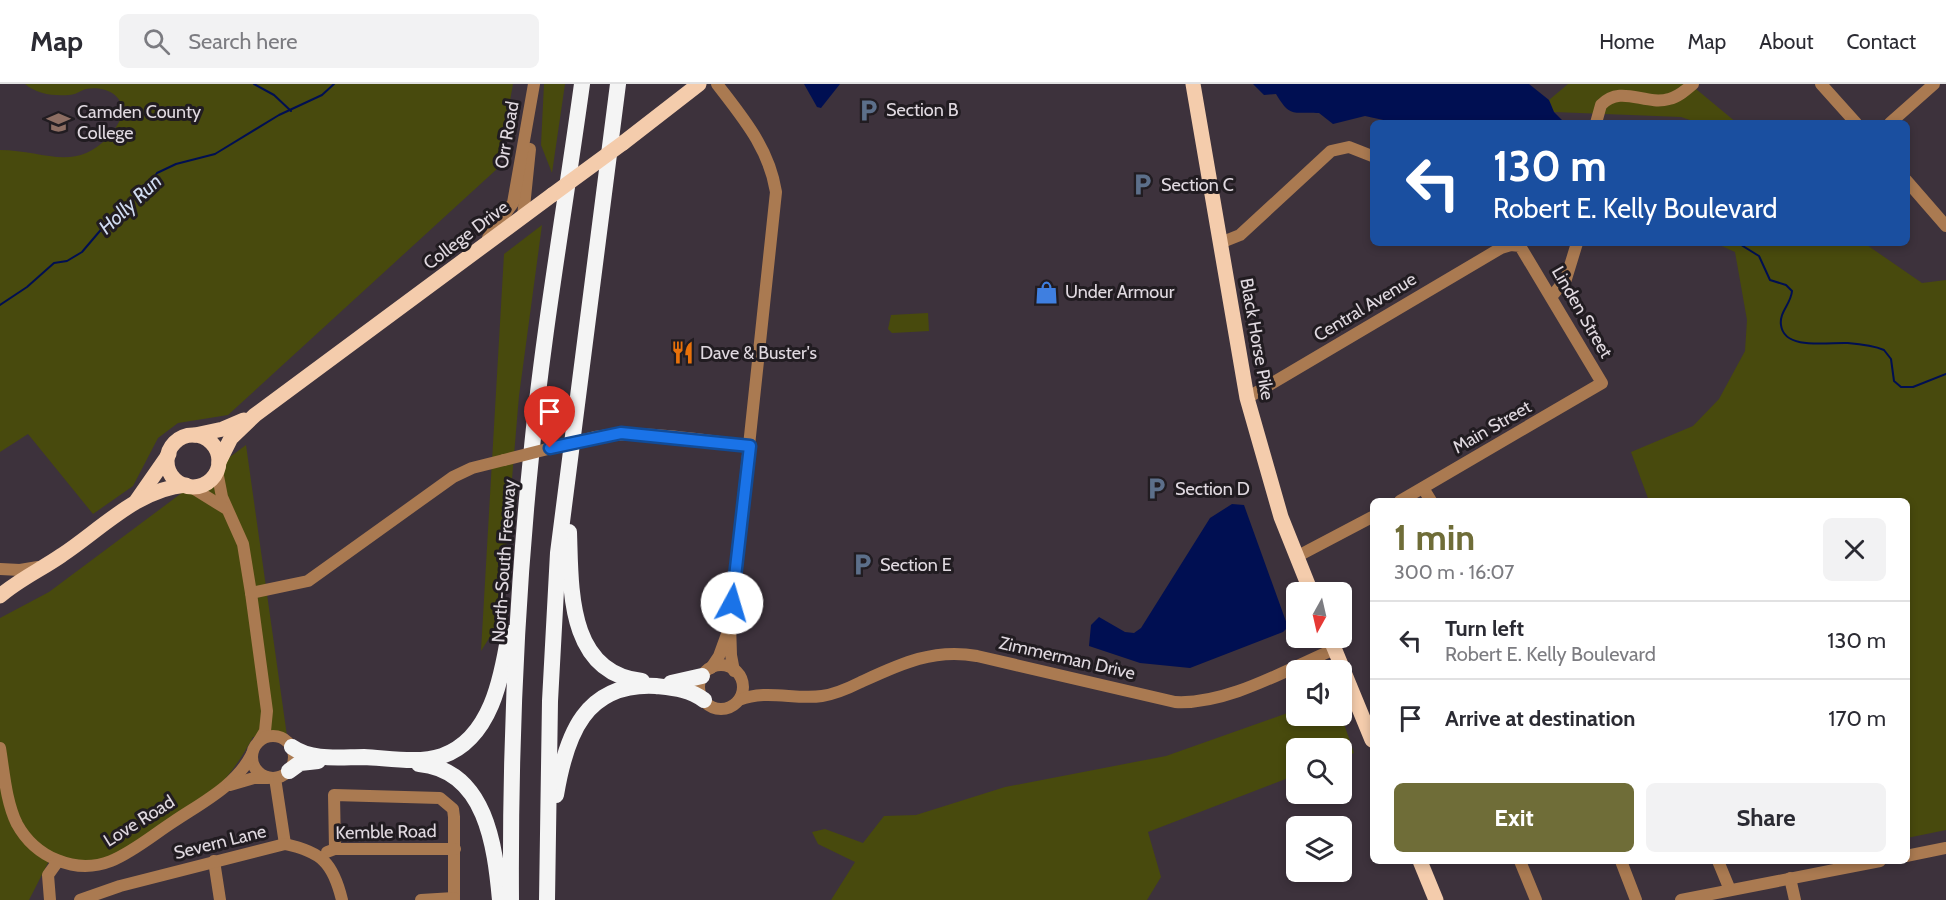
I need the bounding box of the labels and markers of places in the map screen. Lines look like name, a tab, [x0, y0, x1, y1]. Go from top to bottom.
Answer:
parking icon: Section B	[855, 97, 881, 123]
place label: Section B	[886, 99, 959, 121]
place label: Camden County College	[77, 101, 201, 144]
school or university icon: Camden County College	[46, 109, 72, 135]
parking icon: Section C	[1130, 172, 1156, 198]
place label: Section C	[1161, 174, 1234, 196]
shop icon: Under Armour	[1034, 279, 1060, 305]
place label: Under Armour	[1065, 281, 1175, 303]
restaurant icon: Dave & Buster's	[669, 340, 695, 366]
place label: Dave & Buster's	[700, 342, 817, 364]
pin	[524, 386, 575, 448]
parking icon: Section D	[1144, 476, 1170, 502]
place label: Section D	[1175, 478, 1250, 500]
parking icon: Section E	[849, 552, 875, 578]
place label: Section E	[880, 554, 952, 576]

